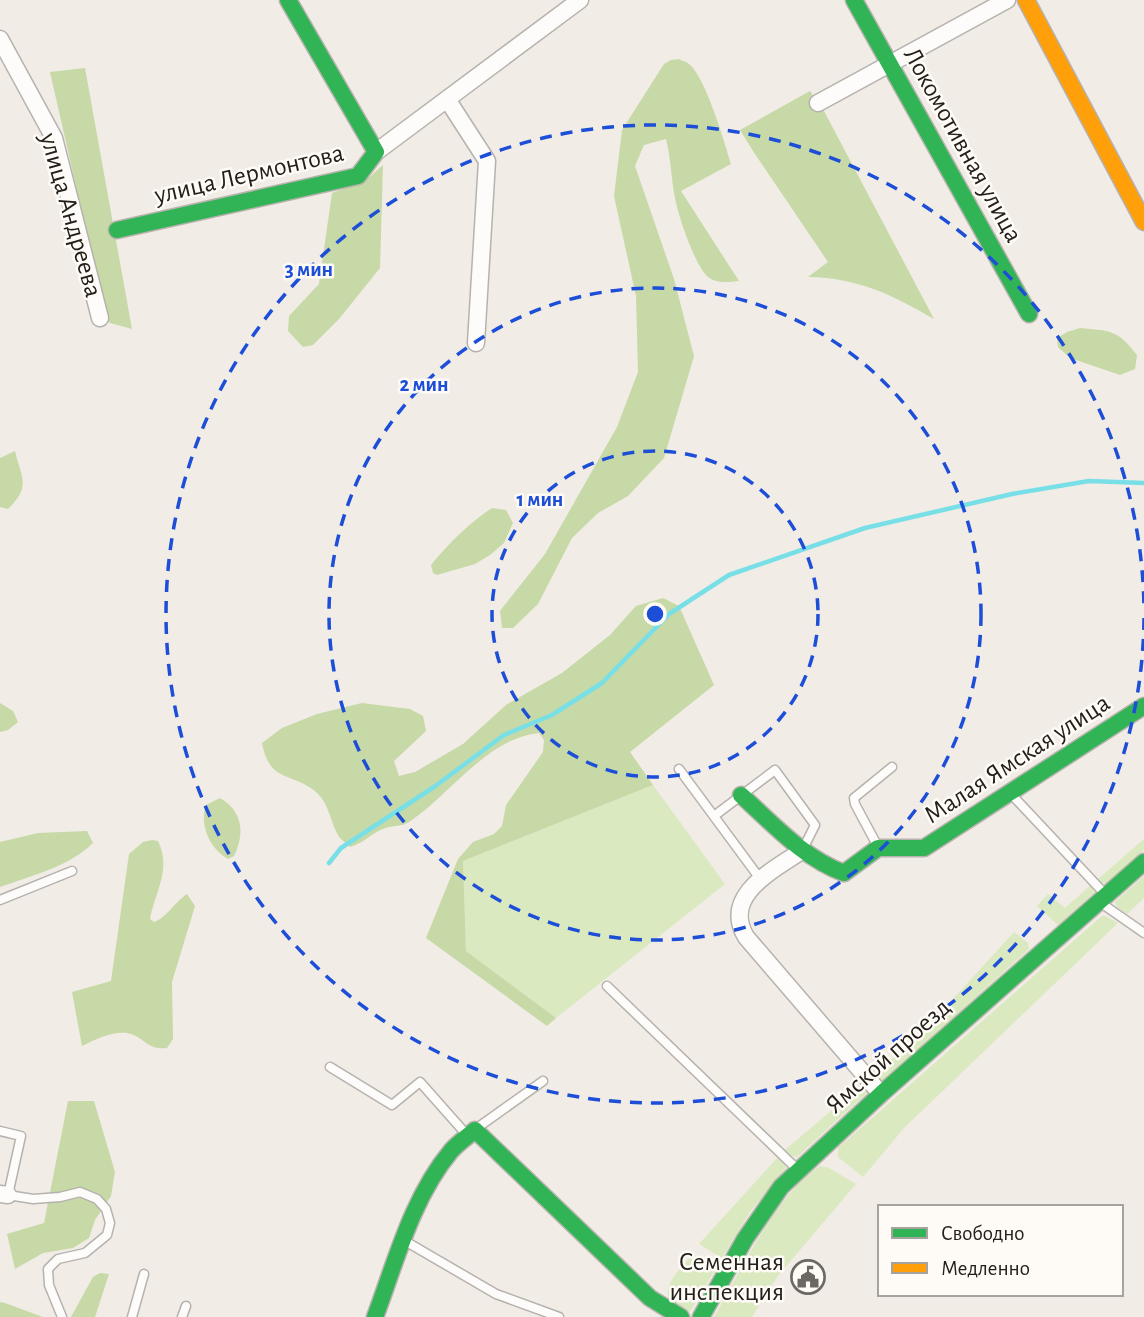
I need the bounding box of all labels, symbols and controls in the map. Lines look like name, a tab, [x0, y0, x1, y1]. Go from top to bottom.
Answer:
street label: Локомотивная улица	[899, 43, 1027, 247]
street label: улица Андреева	[35, 129, 107, 300]
street label: улица Лермонтова	[151, 140, 346, 209]
text: 3 мин	[285, 259, 333, 280]
text: 2 мин	[399, 374, 449, 395]
text: 1 мин	[517, 489, 563, 510]
centre of rings	[643, 602, 667, 626]
street label: Малая Ямская улица	[920, 689, 1114, 829]
street label: Ямской проезд	[821, 994, 955, 1118]
legend	[878, 1205, 1123, 1296]
text: Свободно	[941, 1223, 1025, 1244]
place label: Семенная инспекция	[669, 1249, 784, 1305]
public building icon: Семенная инспекция	[789, 1258, 827, 1296]
text: Медленно	[941, 1258, 1030, 1279]

